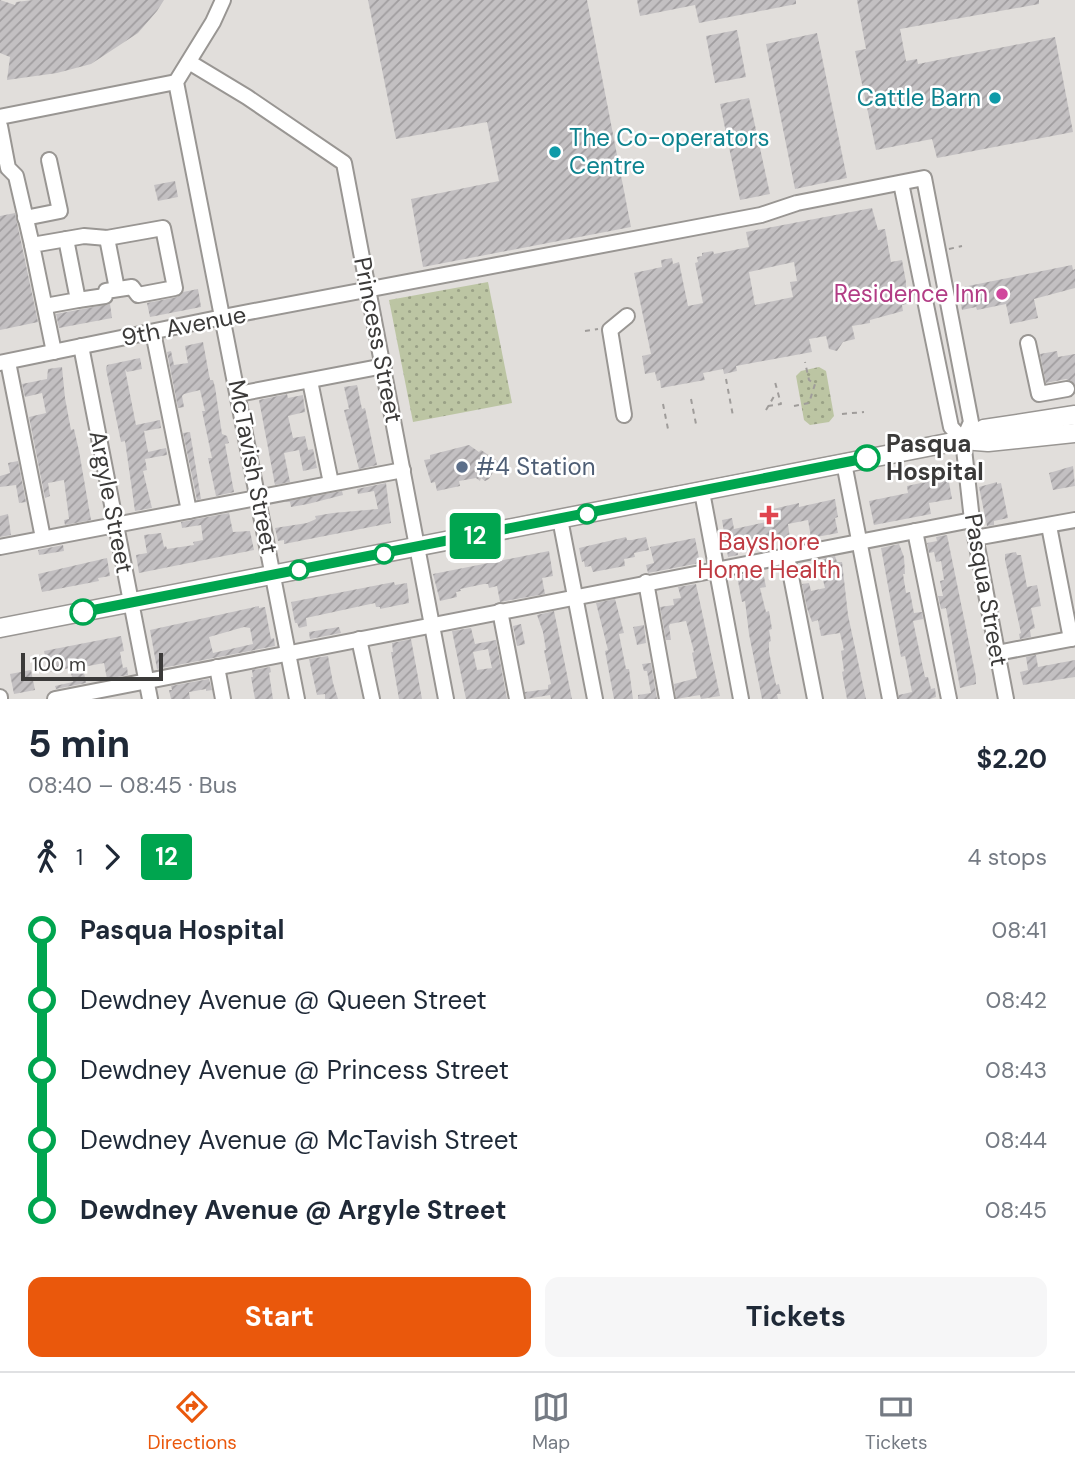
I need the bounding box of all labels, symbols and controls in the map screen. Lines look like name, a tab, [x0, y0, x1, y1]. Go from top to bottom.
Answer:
place label: Cattle Barn	[857, 82, 981, 113]
marker: Cattle Barn	[987, 90, 1003, 106]
place label: The Co-operators Centre	[569, 122, 769, 181]
marker: The Co-operators Centre	[547, 144, 563, 160]
street label: Princess Street	[347, 254, 410, 425]
place label: Residence Inn	[834, 278, 988, 309]
marker: Residence Inn	[994, 286, 1010, 302]
street label: 9th Avenue	[119, 298, 249, 353]
street label: McTavish Street	[221, 377, 286, 557]
street label: Argyle Street	[82, 428, 141, 576]
place label: Pasqua Hospital	[886, 428, 984, 487]
marker: Pasqua Hospital	[854, 445, 880, 471]
place label: #4 Station	[476, 451, 595, 482]
marker: #4 Station	[454, 459, 470, 475]
unlabelled marker	[577, 504, 597, 524]
marker: Bayshore Home Health	[759, 505, 779, 525]
street label: Pasqua Street	[958, 511, 1015, 669]
line badge: 12	[444, 513, 506, 559]
text: 12	[464, 520, 486, 551]
place label: Bayshore Home Health	[697, 526, 841, 585]
unlabelled marker	[374, 544, 394, 564]
unlabelled marker	[289, 560, 309, 580]
unlabelled marker	[70, 599, 96, 625]
scale bar	[21, 650, 163, 682]
text: 100 m	[32, 652, 86, 677]
text: 5 min	[28, 719, 130, 769]
text: $2.20	[977, 742, 1047, 776]
text: 08:40 – 08:45 · Bus	[28, 770, 237, 800]
icon: walk	[28, 838, 66, 876]
icon: forward	[93, 838, 131, 876]
text: 12	[155, 841, 178, 872]
text: 1	[76, 842, 83, 872]
text: 4 stops	[968, 842, 1047, 872]
text: Pasqua Hospital	[80, 913, 284, 947]
text: 08:41	[992, 915, 1047, 945]
text: Dewdney Avenue @ Queen Street	[80, 983, 487, 1017]
text: 08:42	[985, 985, 1047, 1015]
text: Dewdney Avenue @ Princess Street	[80, 1053, 509, 1087]
text: 08:43	[985, 1055, 1047, 1085]
text: Dewdney Avenue @ McTavish Street	[80, 1123, 518, 1157]
text: 08:44	[985, 1125, 1047, 1155]
text: Dewdney Avenue @ Argyle Street	[80, 1193, 507, 1227]
text: 08:45	[985, 1195, 1047, 1225]
button: Start	[28, 1277, 531, 1357]
button: Tickets	[545, 1277, 1047, 1357]
tab: Directions	[147, 1388, 237, 1455]
tab: Map	[532, 1388, 570, 1455]
tab: Tickets	[865, 1388, 928, 1455]

